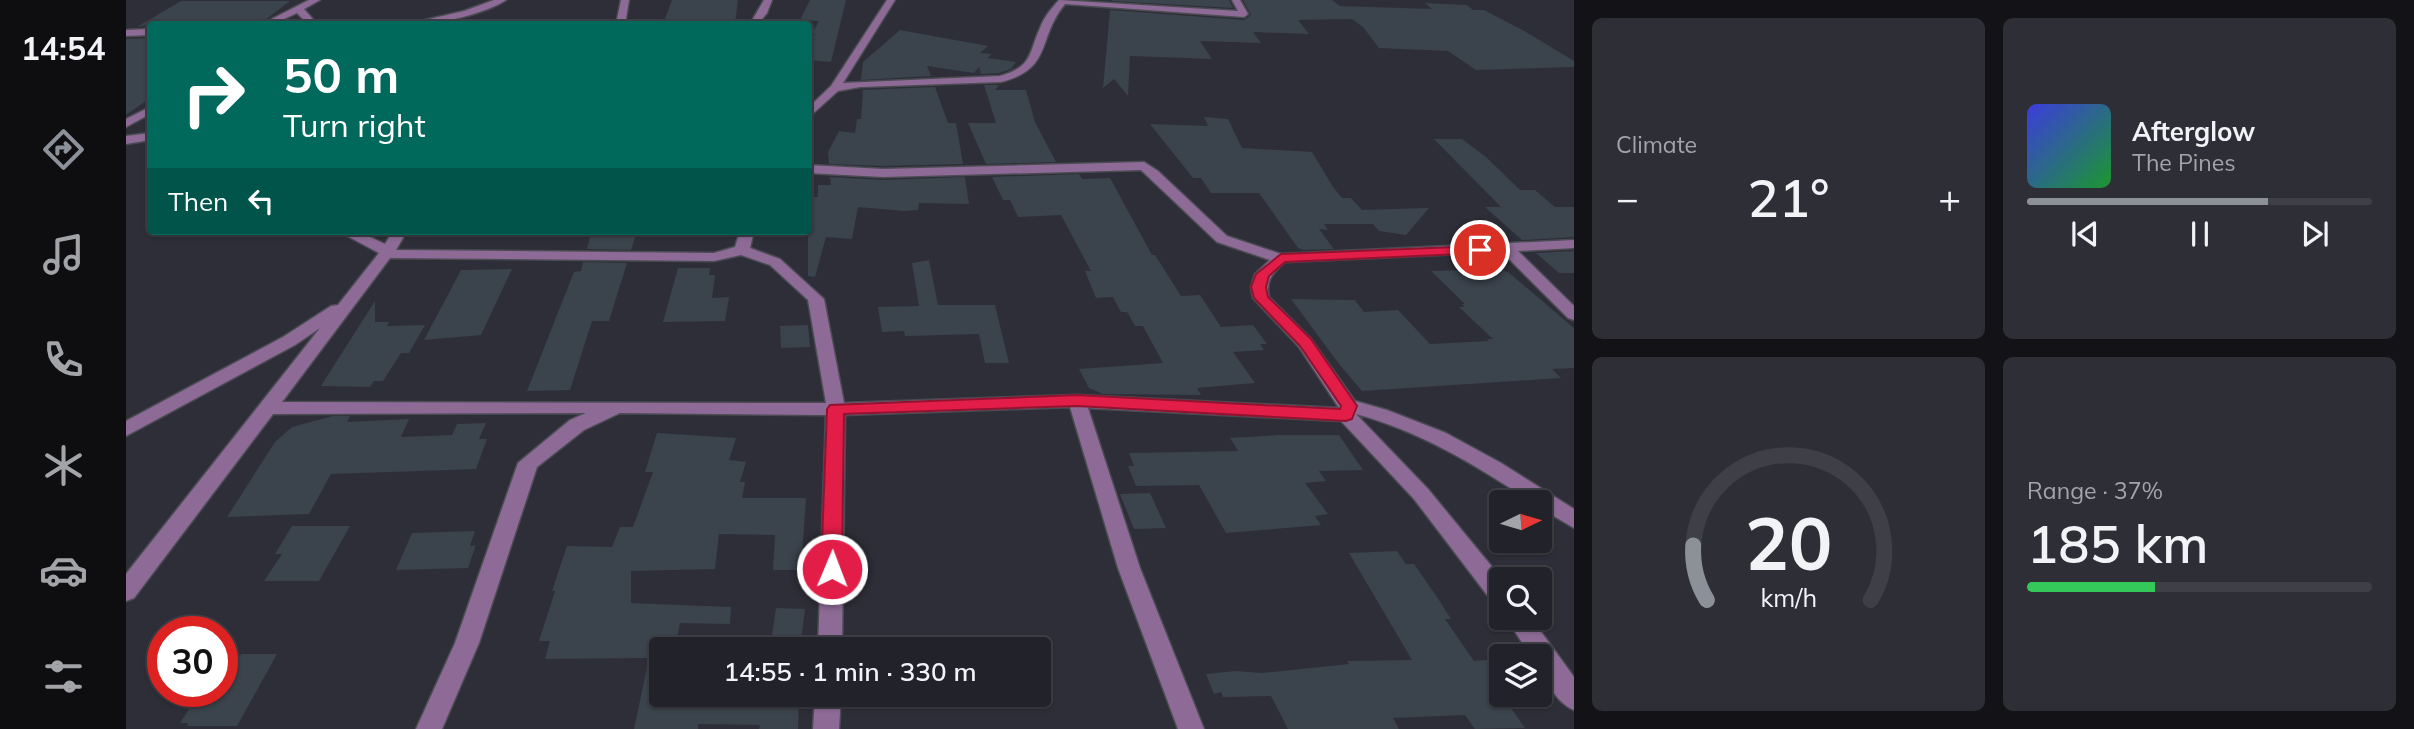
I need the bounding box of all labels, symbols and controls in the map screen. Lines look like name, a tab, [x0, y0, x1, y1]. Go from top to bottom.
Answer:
text: 14:54	[21, 28, 105, 68]
text: 50 m	[283, 44, 399, 105]
icon: right	[168, 49, 259, 140]
text: Turn right	[283, 105, 426, 145]
text: Afterglow	[2132, 115, 2255, 148]
icon: directions	[39, 125, 88, 174]
text: Climate	[1616, 130, 1697, 159]
text: The Pines	[2132, 148, 2236, 177]
text: 21°	[1748, 165, 1829, 230]
text: −	[1616, 174, 1639, 222]
text: +	[1938, 174, 1961, 222]
icon: left	[242, 182, 280, 220]
text: Then	[168, 185, 228, 218]
icon: previous	[2066, 215, 2104, 253]
icon: pause	[2181, 215, 2219, 253]
icon: next	[2296, 215, 2334, 253]
pin	[1450, 220, 1510, 280]
icon: music	[39, 230, 88, 279]
icon: arrive	[1461, 231, 1499, 269]
icon: phone	[39, 335, 88, 384]
icon: climate	[39, 441, 88, 490]
text: Range · 37%	[2027, 476, 2163, 505]
north arrow	[1489, 490, 1552, 553]
map controls	[1489, 490, 1552, 707]
text: 20	[1745, 497, 1832, 588]
text: 185 km	[2027, 511, 2208, 576]
position arrow	[795, 532, 869, 606]
icon: car	[39, 546, 88, 595]
button: search	[1489, 567, 1552, 630]
text: km/h	[1760, 582, 1817, 613]
speed limit sign: 30	[147, 616, 238, 707]
button: layers	[1489, 644, 1552, 707]
icon: filters	[39, 652, 88, 701]
text: 14:55 · 1 min · 330 m	[723, 655, 977, 688]

